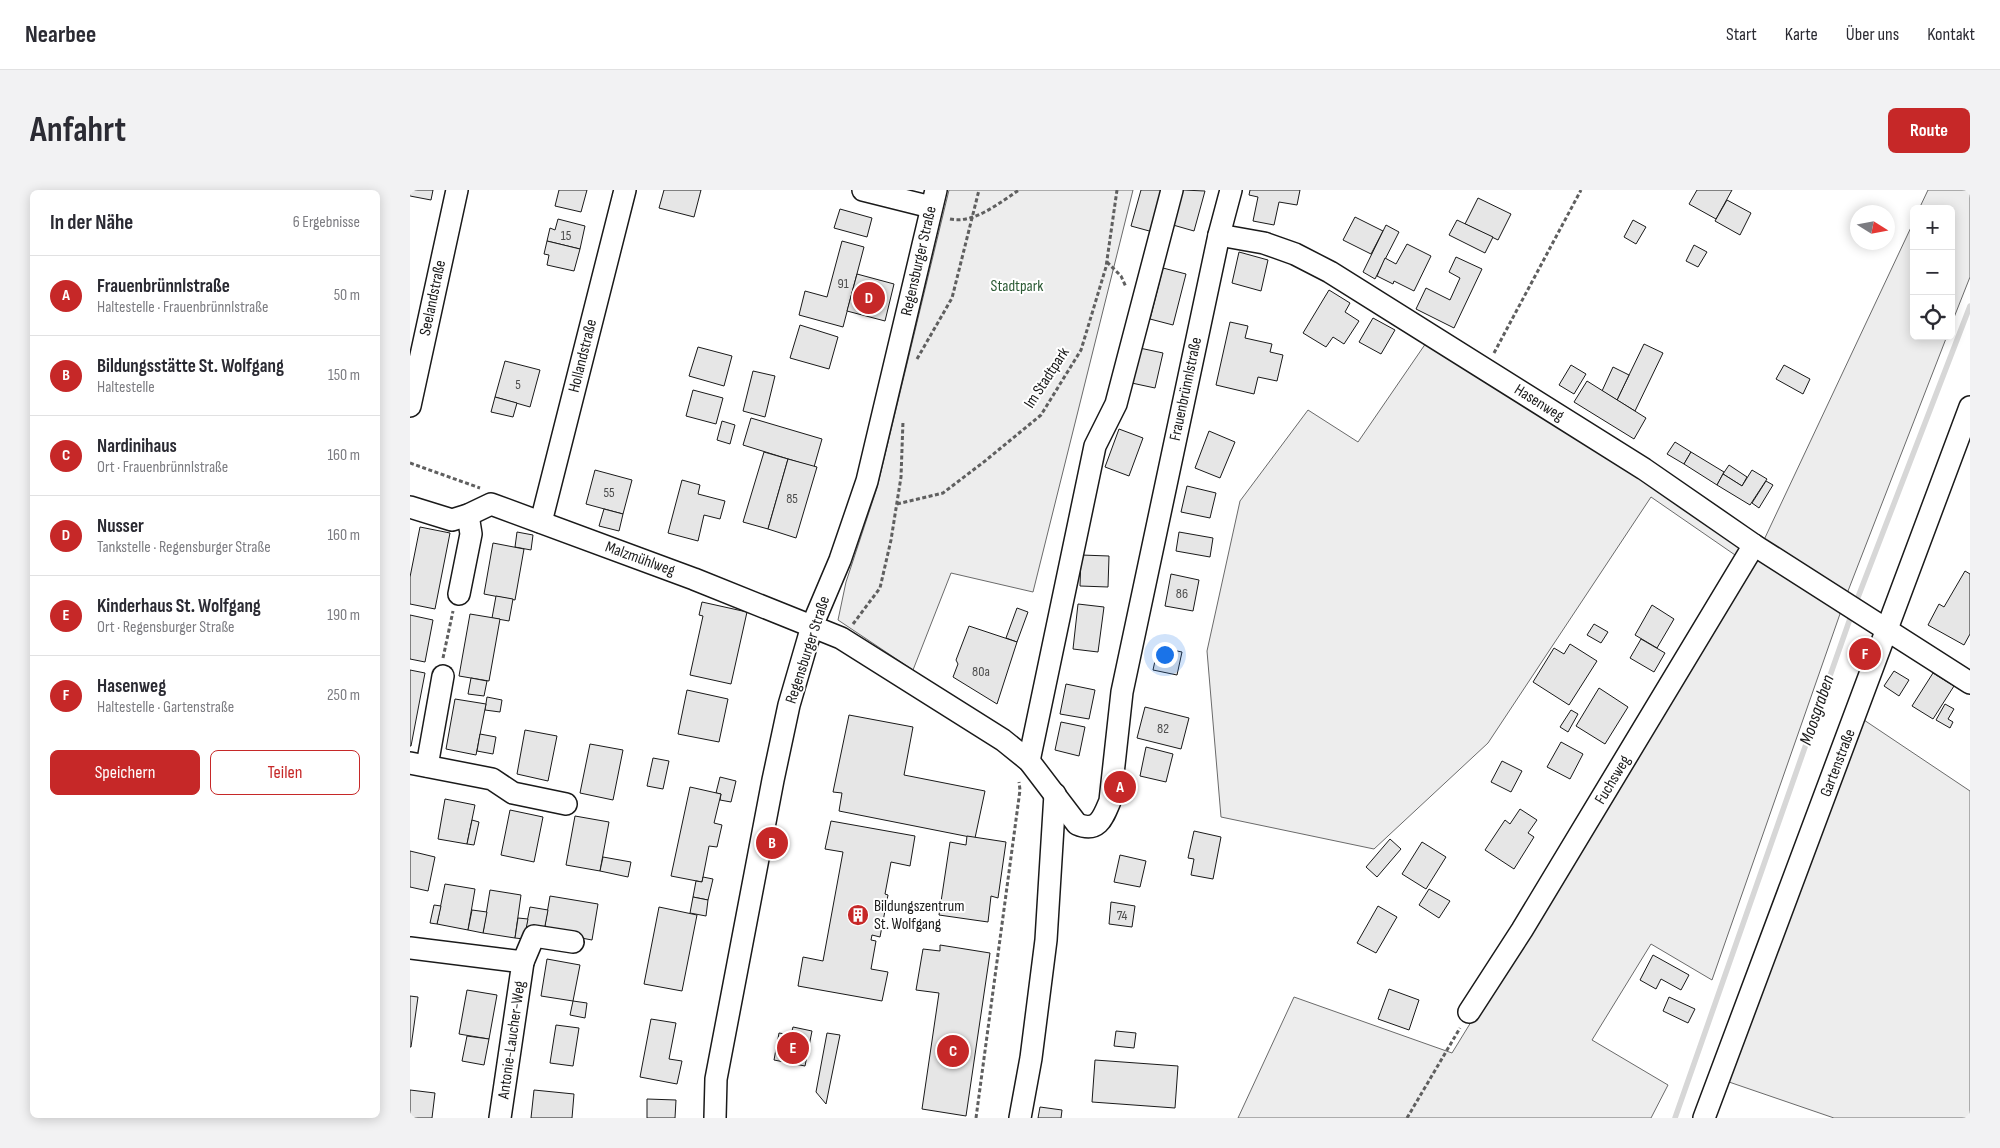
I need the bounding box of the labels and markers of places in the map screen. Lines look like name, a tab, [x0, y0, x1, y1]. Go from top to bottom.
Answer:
pin: D	[853, 279, 885, 317]
pin: F	[1849, 635, 1881, 673]
pin: A	[1104, 768, 1136, 806]
pin: B	[756, 824, 788, 862]
place label: Bildungszentrum St. Wolfgang	[874, 897, 965, 934]
building icon: Bildungszentrum St. Wolfgang	[846, 903, 870, 927]
pin: E	[777, 1029, 809, 1067]
pin: C	[937, 1032, 969, 1070]

